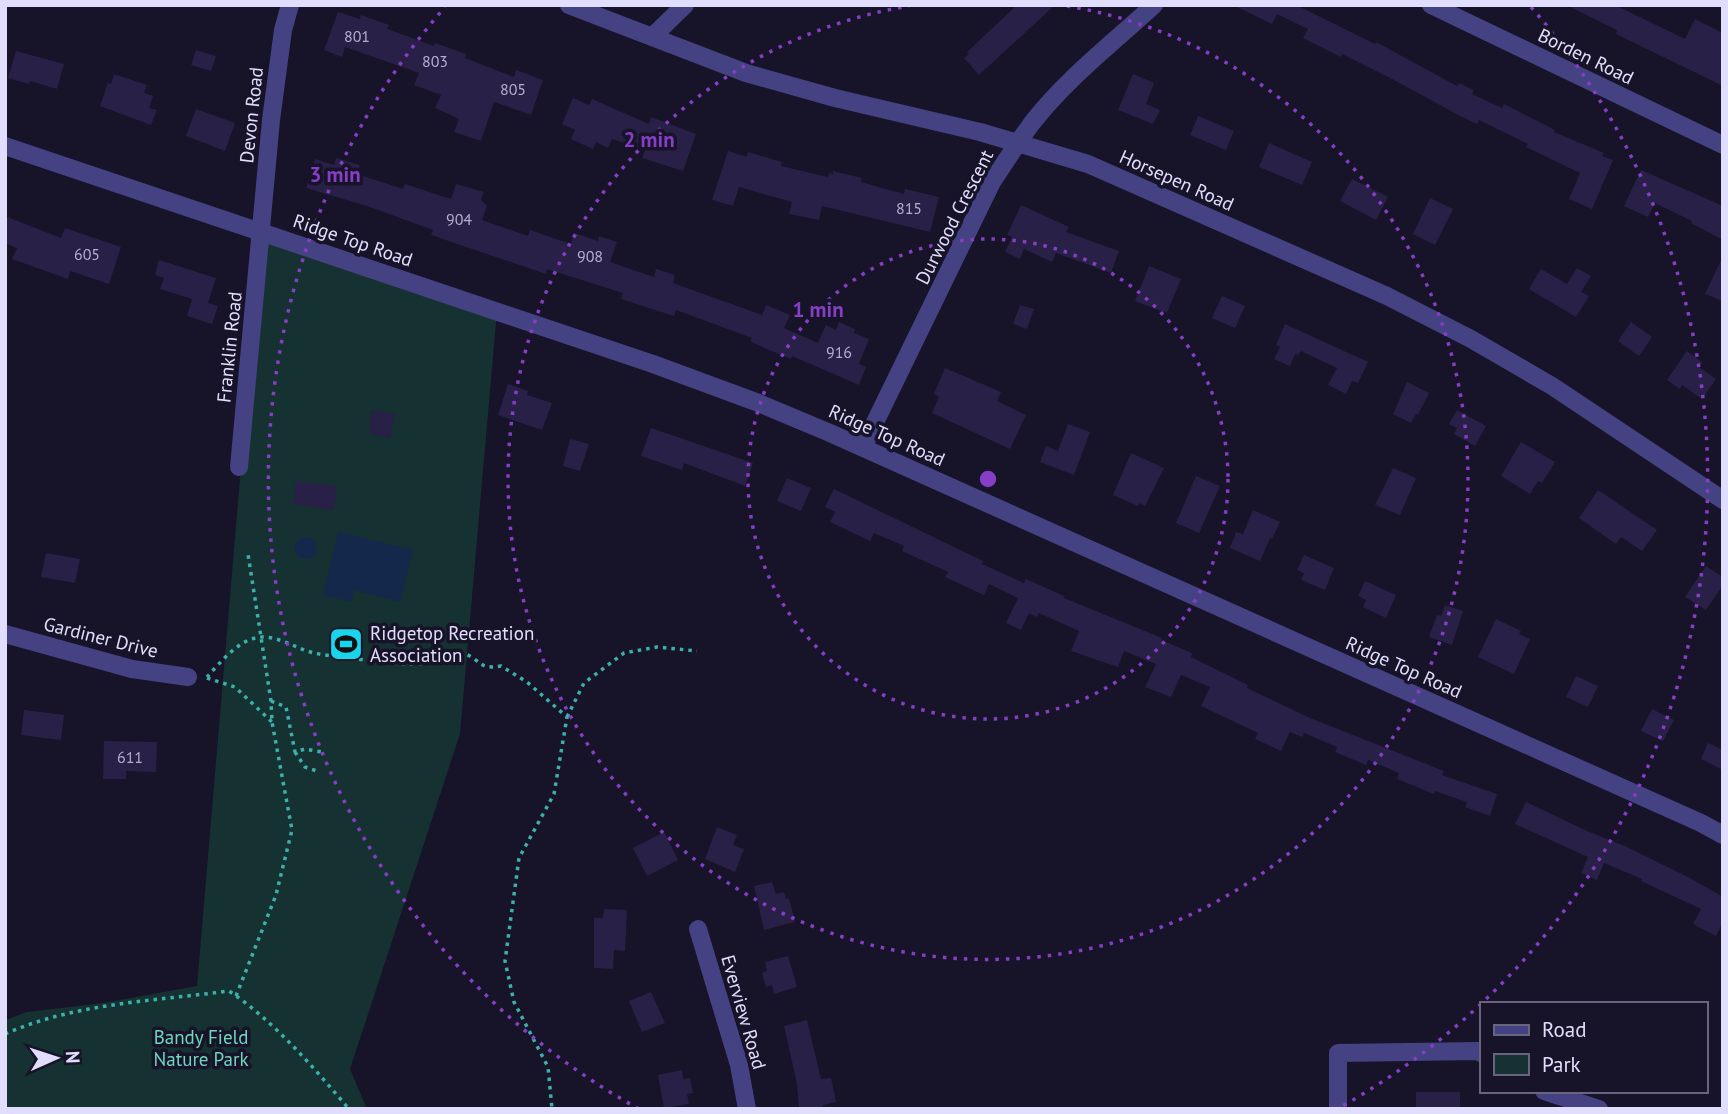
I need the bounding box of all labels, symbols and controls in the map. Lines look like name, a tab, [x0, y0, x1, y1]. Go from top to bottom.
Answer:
street label: Borden Road	[1534, 23, 1638, 89]
house number: 801	[344, 26, 370, 46]
house number: 803	[422, 51, 448, 71]
street label: Devon Road	[234, 66, 268, 164]
house number: 805	[500, 79, 526, 99]
text: 2 min	[623, 126, 675, 153]
street label: Horsepen Road	[1116, 144, 1238, 216]
street label: Durwood Crescent	[910, 145, 998, 288]
text: 3 min	[309, 161, 361, 188]
house number: 815	[896, 198, 922, 218]
street label: Ridge Top Road	[290, 208, 416, 272]
house number: 904	[446, 209, 472, 229]
house number: 605	[74, 244, 100, 264]
house number: 908	[577, 246, 603, 266]
street label: Franklin Road	[211, 290, 247, 404]
text: 1 min	[792, 296, 844, 323]
house number: 916	[826, 342, 852, 362]
street label: Ridge Top Road	[825, 399, 949, 471]
centre of rings	[976, 467, 1000, 491]
street label: Gardiner Drive	[41, 611, 161, 663]
place label: Ridgetop Recreation Association	[370, 621, 534, 667]
sports icon: Ridgetop Recreation Association	[327, 625, 365, 663]
street label: Ridge Top Road	[1342, 631, 1466, 703]
house number: 611	[117, 747, 143, 767]
street label: Everview Road	[716, 952, 772, 1072]
legend	[1480, 1002, 1707, 1093]
text: Road	[1542, 1016, 1586, 1043]
north arrow	[21, 1023, 91, 1093]
park label: Bandy Field Nature Park	[153, 1025, 249, 1071]
text: N	[61, 1050, 85, 1064]
text: Park	[1542, 1051, 1581, 1078]

